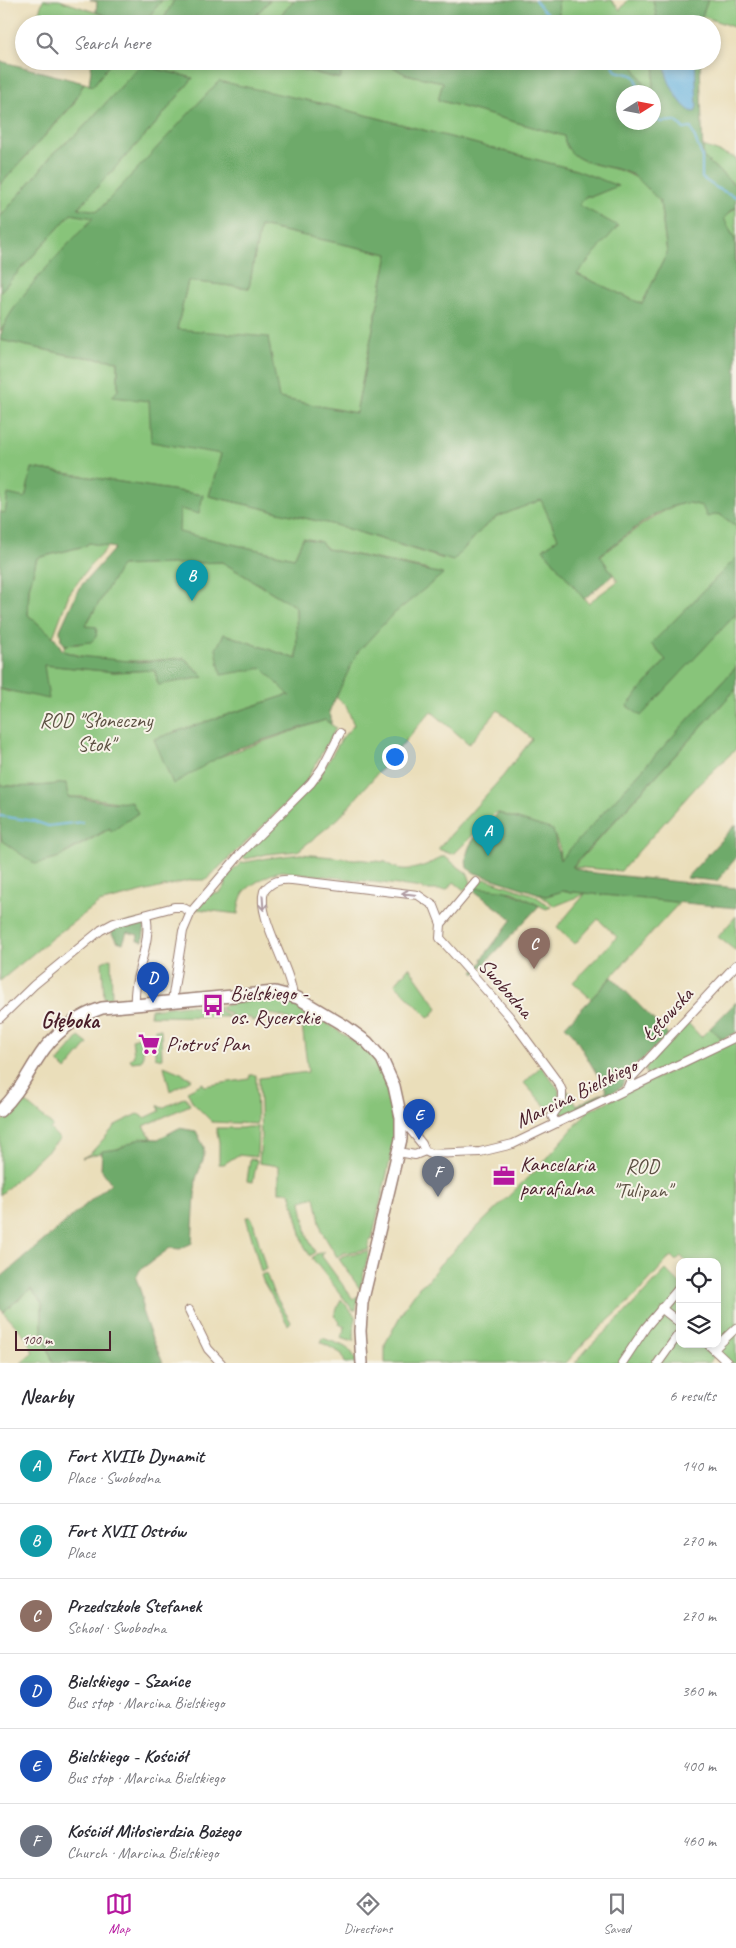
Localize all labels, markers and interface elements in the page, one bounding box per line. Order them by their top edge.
search box [15,15,721,70]
icon: search [33,29,61,57]
text: Search here [73,31,150,55]
north arrow [616,85,661,130]
pin: B [176,560,208,601]
park label: ROD "Słoneczny Stok" [40,707,154,757]
your location [382,744,408,770]
pin: A [472,815,504,856]
one-way arrow [401,889,417,899]
one-way arrow [259,895,268,911]
pin: C [518,928,550,969]
street label: Swobodna [473,953,541,1025]
pin: D [137,962,169,1003]
place label: Bielskiego - os. Rycerskie [230,980,321,1030]
street label: Łętowska [636,980,699,1046]
bus stop icon: Bielskiego - os. Rycerskie [200,992,226,1018]
district label: Głęboka [41,1007,101,1035]
supermarket icon: Piotruś Pan [136,1031,162,1057]
place label: Piotruś Pan [166,1031,250,1057]
street label: Marcina Bielskiego [511,1051,643,1134]
pin: E [403,1099,435,1140]
place label: Kancelaria parafialna [520,1151,596,1201]
park label: ROD "Tulipan" [612,1153,676,1203]
pin: F [422,1156,454,1197]
office icon: Kancelaria parafialna [491,1163,517,1189]
map controls [676,1258,721,1348]
button: locate [676,1258,721,1303]
button: layers [676,1303,721,1348]
scale bar [15,1328,111,1351]
text: 100 m [22,1331,52,1348]
text: Nearby [20,1383,73,1409]
text: 6 results [669,1386,716,1406]
text: Fort XVIIb Dynamit [67,1444,204,1468]
text: A [32,1456,40,1476]
text: 140 m [682,1456,716,1476]
text: Place · Swobodna [67,1468,160,1488]
text: Fort XVII Ostrów [67,1519,186,1543]
text: B [32,1531,40,1551]
text: 270 m [682,1531,716,1551]
text: Place [67,1543,95,1563]
text: Przedszkole Stefanek [67,1594,201,1618]
text: C [32,1606,40,1626]
text: 270 m [682,1606,716,1626]
text: School · Swobodna [67,1618,166,1638]
text: Bielskiego - Szańce [67,1669,190,1693]
text: D [31,1681,41,1701]
text: 360 m [682,1681,716,1701]
text: Bus stop · Marcina Bielskiego [67,1693,224,1713]
text: Bielskiego - Kościół [67,1744,187,1768]
text: E [32,1756,40,1776]
text: 400 m [682,1756,716,1776]
text: Bus stop · Marcina Bielskiego [67,1768,224,1788]
text: Kościół Miłosierdzia Bożego [67,1819,241,1843]
text: F [32,1831,40,1851]
text: 460 m [682,1831,716,1851]
text: Church · Marcina Bielskiego [67,1843,219,1863]
tab: Map [105,1890,133,1937]
tab: Directions [344,1890,392,1937]
tab: Saved [603,1890,631,1937]

